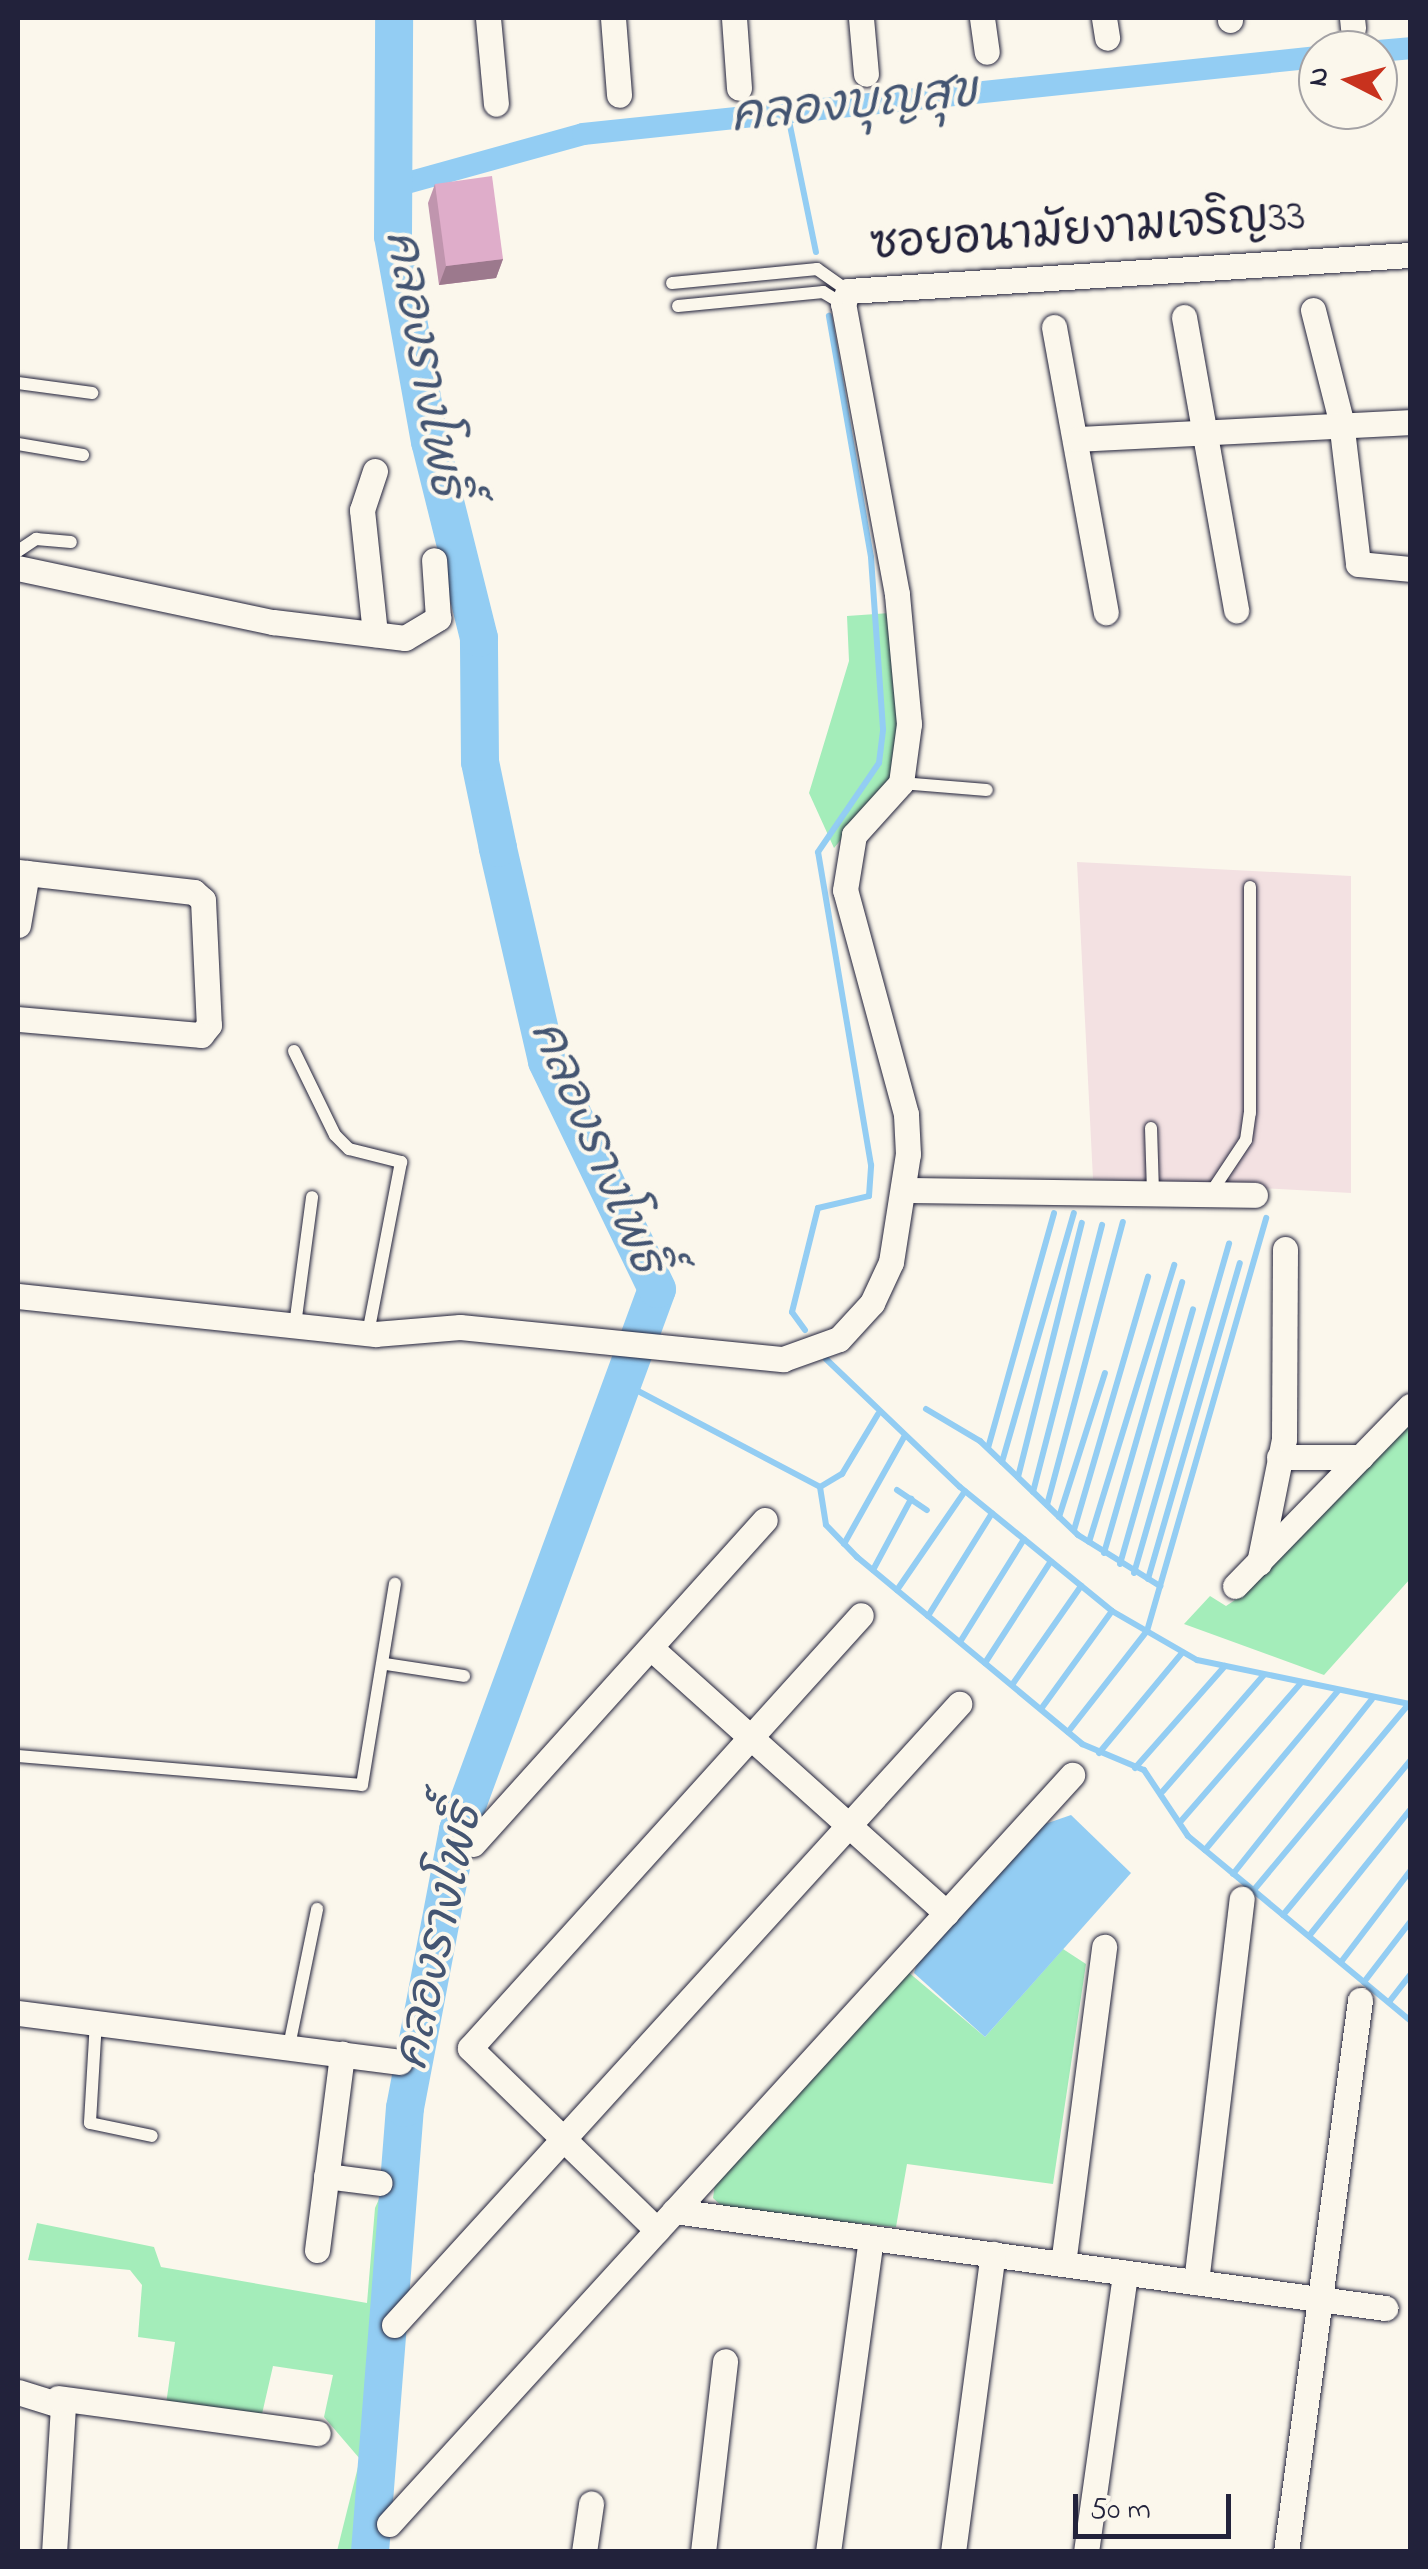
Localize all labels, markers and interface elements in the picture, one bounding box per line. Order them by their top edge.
north arrow [1298,30,1398,130]
water label: คลองบุญสุข [728,64,980,148]
text: N [1298,65,1341,89]
street label: ซอยอนามัยงามเจริญ33 [869,191,1307,275]
water label: คลองรางโพธิ์ [370,226,474,502]
water label: คลองรางโพธิ์ [516,1013,674,1283]
water label: คลองรางโพธิ์ [385,1799,497,2075]
scale bar [1078,2474,1236,2536]
text: 50 m [1090,2489,1151,2533]

